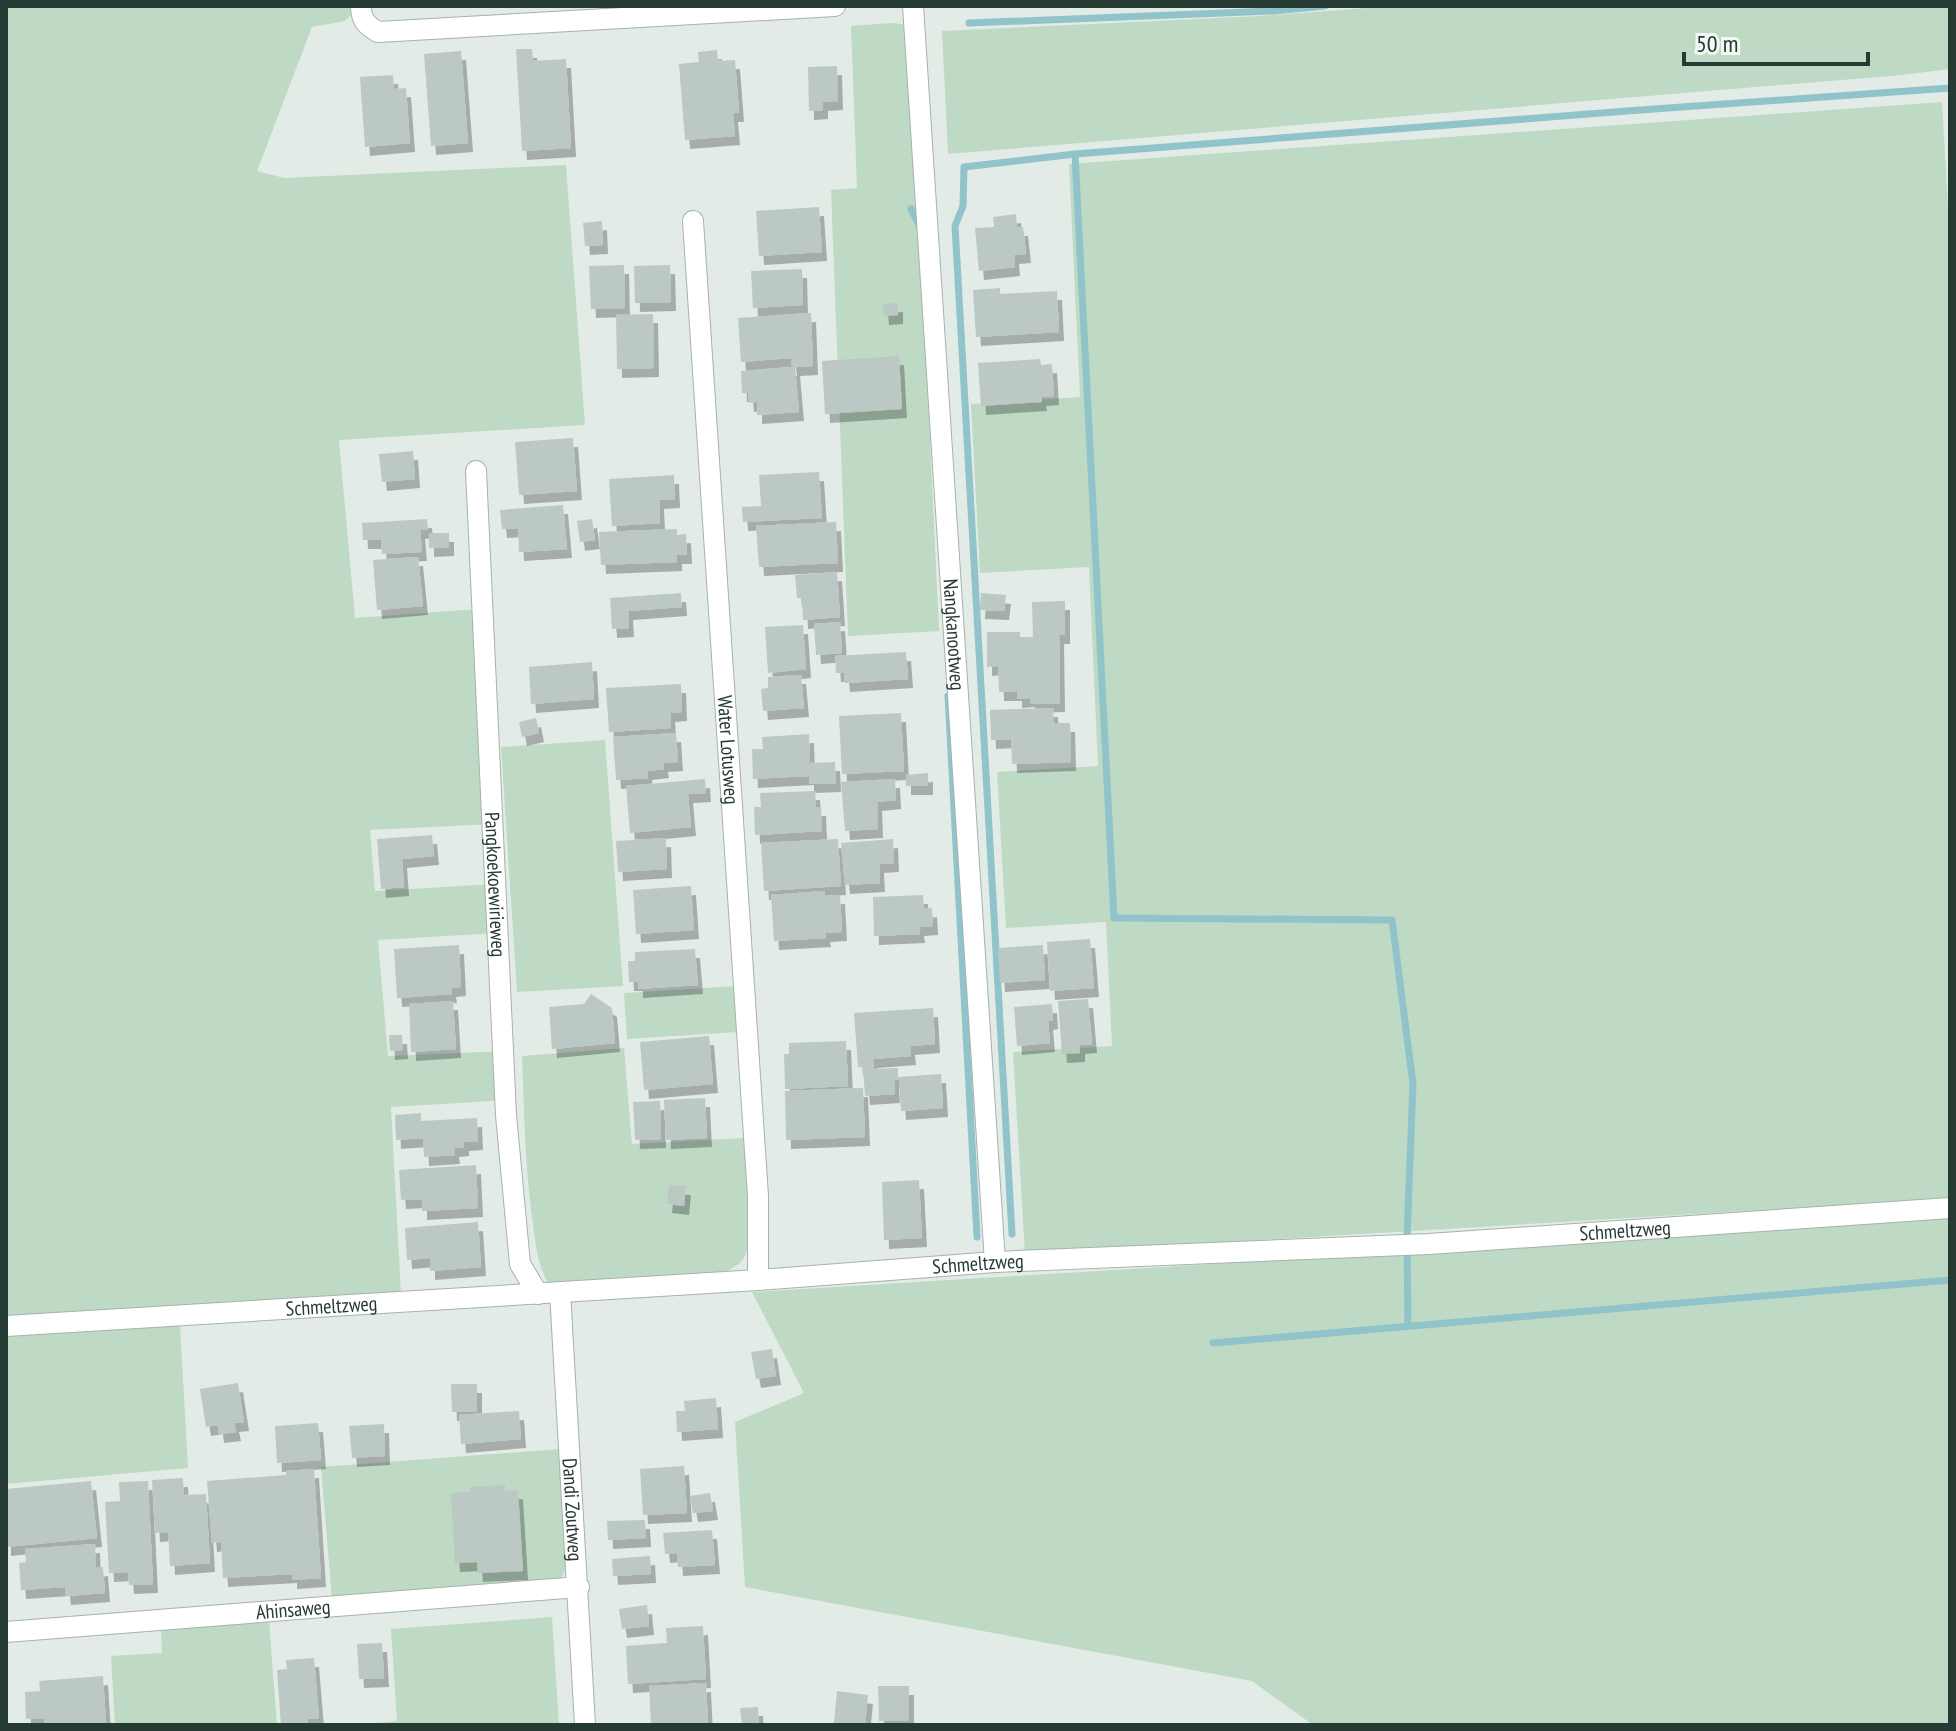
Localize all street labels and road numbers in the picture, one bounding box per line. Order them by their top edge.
street label: Nangkanootweg [937,578,971,691]
street label: Water Lotusweg [712,694,745,805]
street label: Pangkoekoewirieweg [479,811,512,958]
street label: Schmeltzweg [1579,1214,1672,1247]
street label: Schmeltzweg [931,1248,1024,1280]
street label: Schmeltzweg [285,1290,378,1322]
street label: Dandi Zoutweg [557,1457,589,1562]
street label: Ahinsaweg [255,1594,331,1625]

